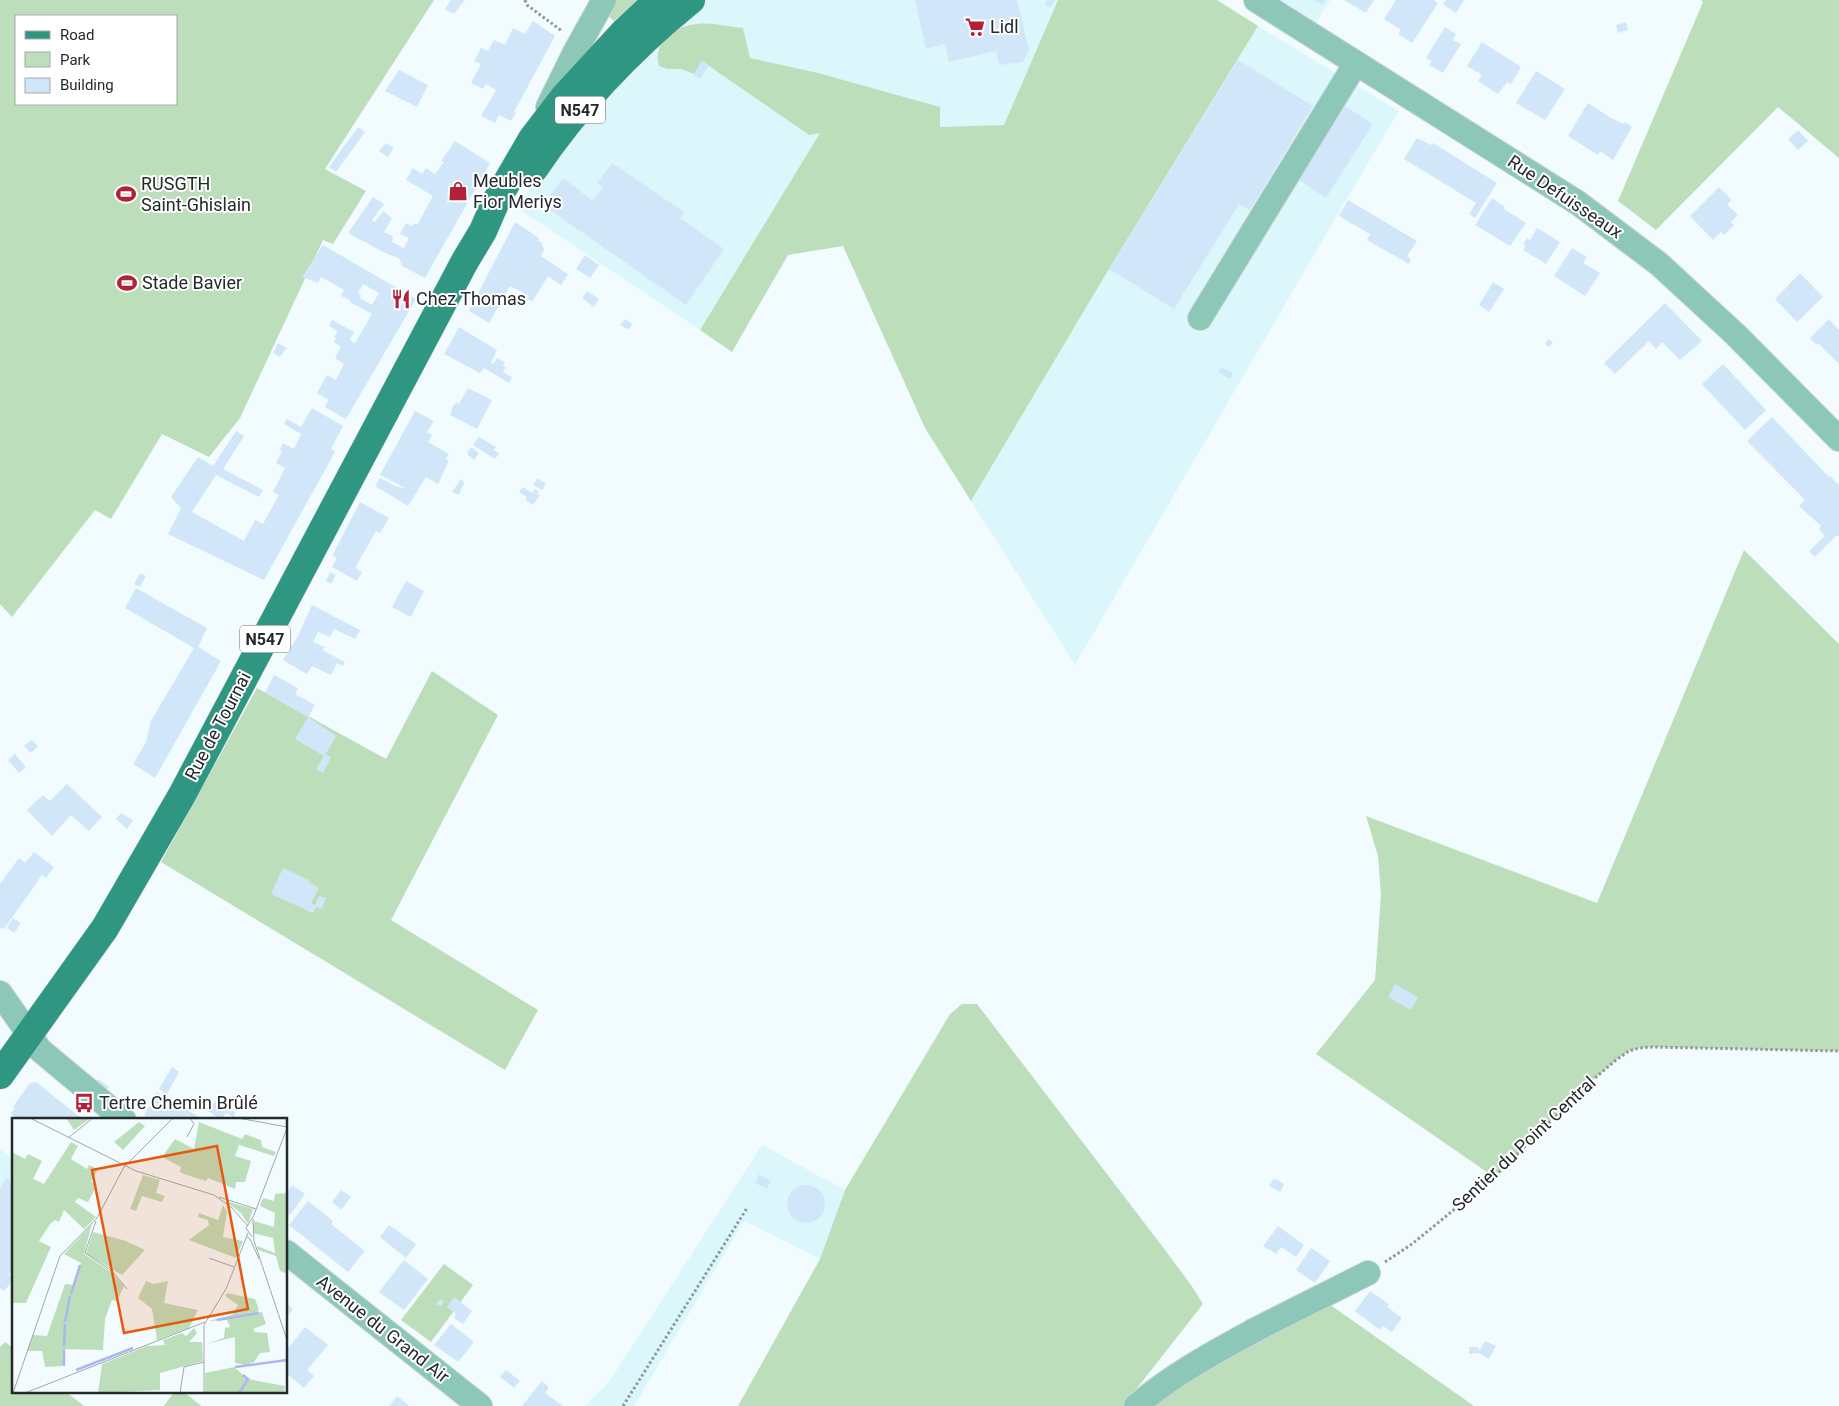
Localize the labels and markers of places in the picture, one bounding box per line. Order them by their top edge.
supermarket icon: Lidl [964,16,986,38]
place label: Lidl [990,16,1019,37]
place label: Meubles Fior Meriys [473,170,562,212]
place label: RUSGTH Saint-Ghislain [141,173,251,215]
shop icon: Meubles Fior Meriys [447,180,469,202]
sports icon: RUSGTH Saint-Ghislain [115,183,137,205]
sports icon: Stade Bavier [116,272,138,294]
place label: Stade Bavier [142,272,242,293]
restaurant icon: Chez Thomas [390,288,412,310]
place label: Chez Thomas [416,288,526,309]
bus stop icon: Tertre Chemin Brûlé [73,1092,95,1114]
place label: Tertre Chemin Brûlé [99,1092,258,1113]

